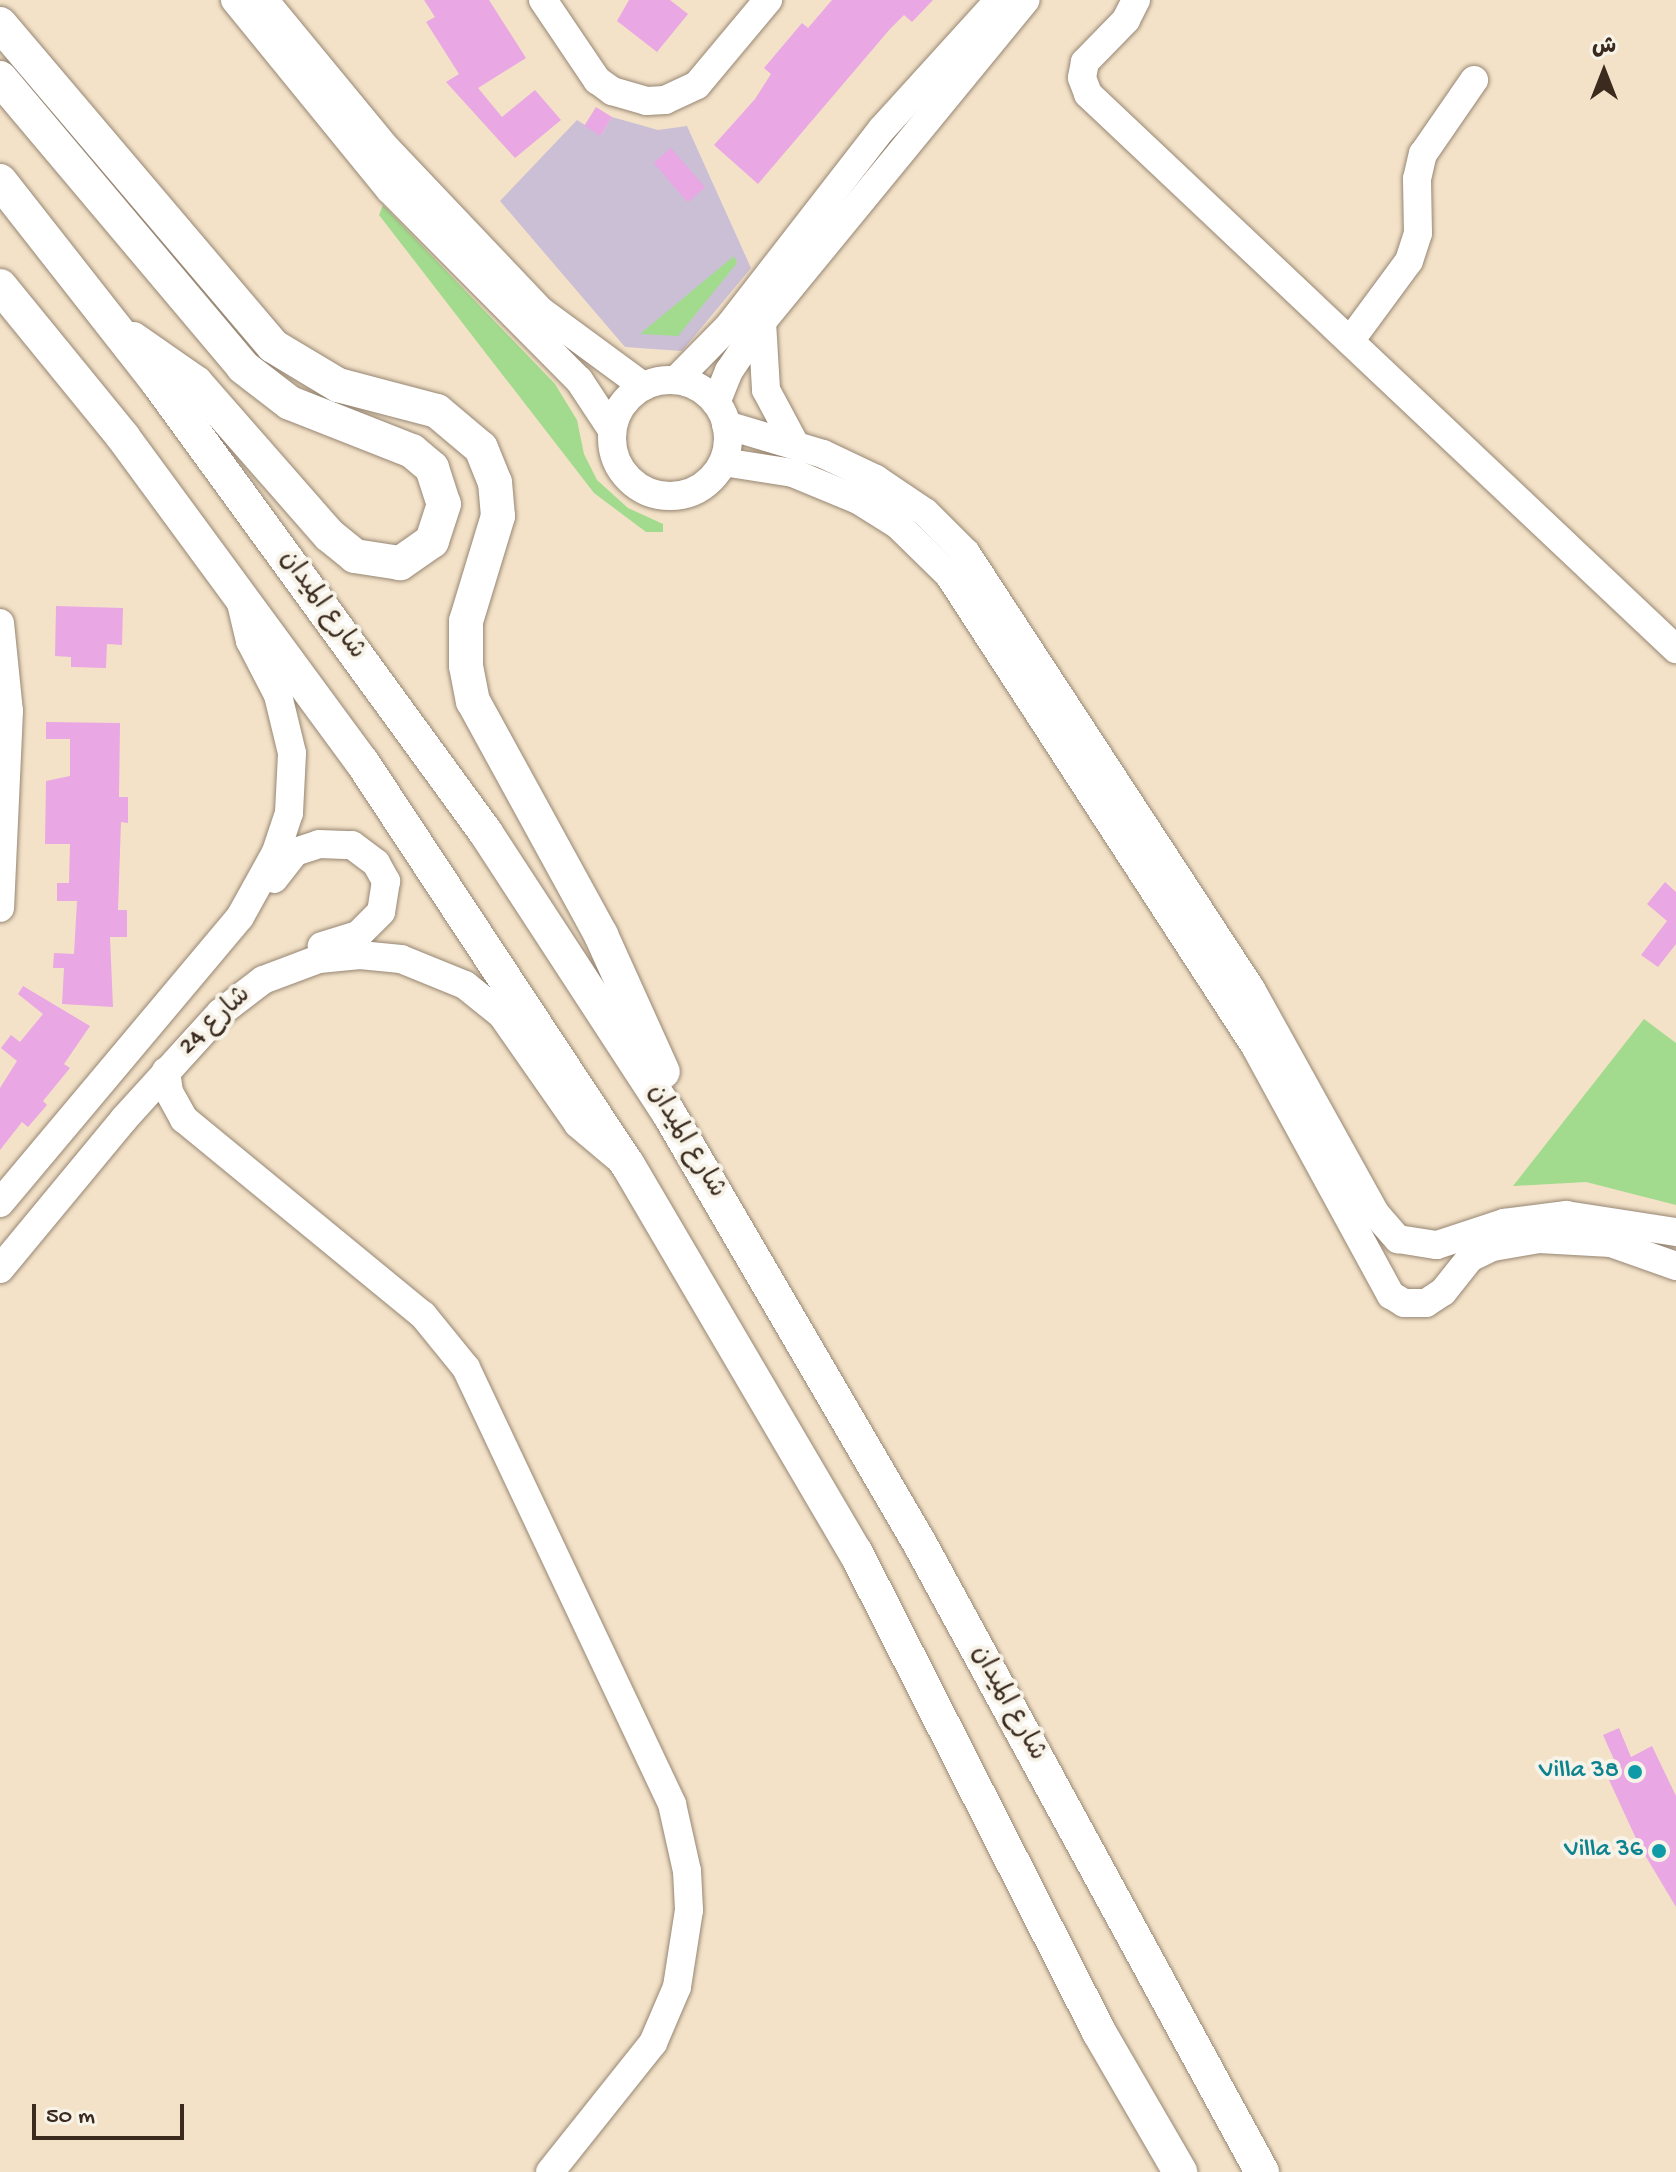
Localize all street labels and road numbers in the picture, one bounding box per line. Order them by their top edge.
street label: شارع الميدان [271,545,371,667]
street label: شارع 24 [173,981,259,1063]
street label: شارع الميدان [639,1079,731,1205]
street label: شارع الميدان [963,1641,1051,1767]

